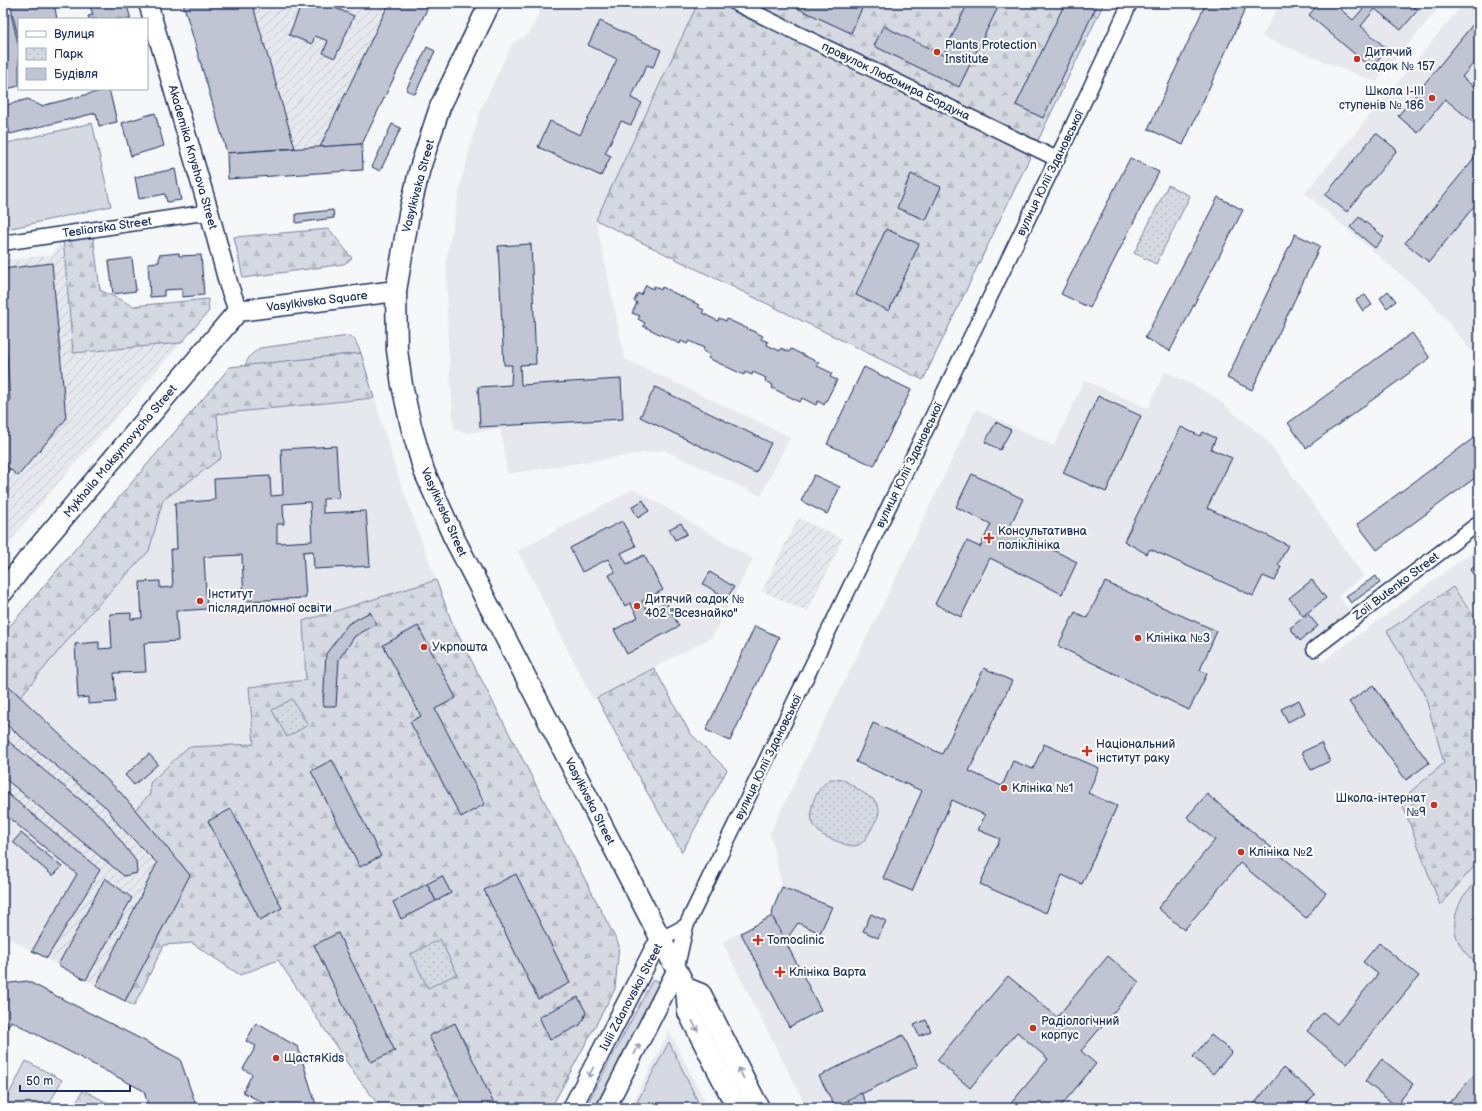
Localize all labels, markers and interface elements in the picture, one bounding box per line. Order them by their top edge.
legend [18,18,148,90]
text: Вулиця [54,27,95,42]
place label: Plants Protection Institute [945,38,1037,67]
street label: провулок Любомира Бордуна [819,39,972,124]
place label: Дитячий садок № 157 [1365,45,1435,74]
text: Парк [54,47,84,62]
marker: Plants Protection Institute [932,47,942,57]
marker: Дитячий садок № 157 [1352,54,1362,64]
text: Будівля [54,67,98,82]
street label: Akademika Knyshova Street [165,83,220,231]
place label: Школа І-ІІІ ступенів № 186 [1339,84,1424,113]
marker: Школа І-ІІІ ступенів № 186 [1427,93,1437,103]
street label: вулиця Юлії Здановської [1014,107,1088,238]
street label: Vasylkivska Street [399,138,438,234]
street label: Tesliarska Street [61,214,153,241]
street label: Vasylkivska Square [266,288,368,315]
street label: Mykhaila Maksymovycha Street [60,382,181,521]
street label: вулиця Юлії Здановської [873,399,947,530]
street label: Vasylkivska Street [417,465,470,559]
place label: Консультативна поліклініка [998,524,1087,553]
marker: Консультативна поліклініка [983,532,995,544]
street label: Zoii Butenko Street [1350,549,1442,624]
place label: Інститут післядипломної освіти [208,587,332,616]
place label: Дитячий садок № 402 "Всезнайко" [645,592,745,621]
marker: Інститут післядипломної освіти [195,596,205,606]
marker: Дитячий садок № 402 "Всезнайко" [632,601,642,611]
place label: Клініка №3 [1146,631,1210,646]
marker: Клініка №3 [1133,633,1143,643]
place label: Укрпошта [432,640,488,655]
marker: Укрпошта [419,642,429,652]
street label: вулиця Юлії Здановської [732,691,806,822]
place label: Національний інститут раку [1096,737,1175,766]
marker: Національний інститут раку [1081,745,1093,757]
street label: Vasylkivska Street [561,755,618,848]
place label: Клініка №1 [1012,781,1073,796]
marker: Клініка №1 [999,783,1009,793]
place label: Школа-інтернат №9 [1336,791,1426,820]
marker: Школа-інтернат №9 [1429,800,1439,810]
place label: Клініка №2 [1249,845,1313,860]
marker: Клініка №2 [1236,847,1246,857]
place label: Tomoclinic [767,933,824,948]
marker: Tomoclinic [752,934,764,946]
street label: Iulii Zdanovskoi Street [597,941,666,1053]
place label: Клініка Варта [789,965,866,980]
marker: Клініка Варта [774,966,786,978]
place label: Радіологічний корпус [1041,1014,1119,1043]
one-way arrow [691,1019,699,1031]
marker: Радіологічний корпус [1028,1023,1038,1033]
one-way arrow [634,1043,641,1055]
place label: ЩастяKids [284,1051,344,1066]
marker: ЩастяKids [271,1053,281,1063]
one-way arrow [586,1066,594,1078]
scale bar [20,1067,130,1093]
one-way arrow [737,1067,744,1079]
text: 50 m [26,1074,53,1089]

